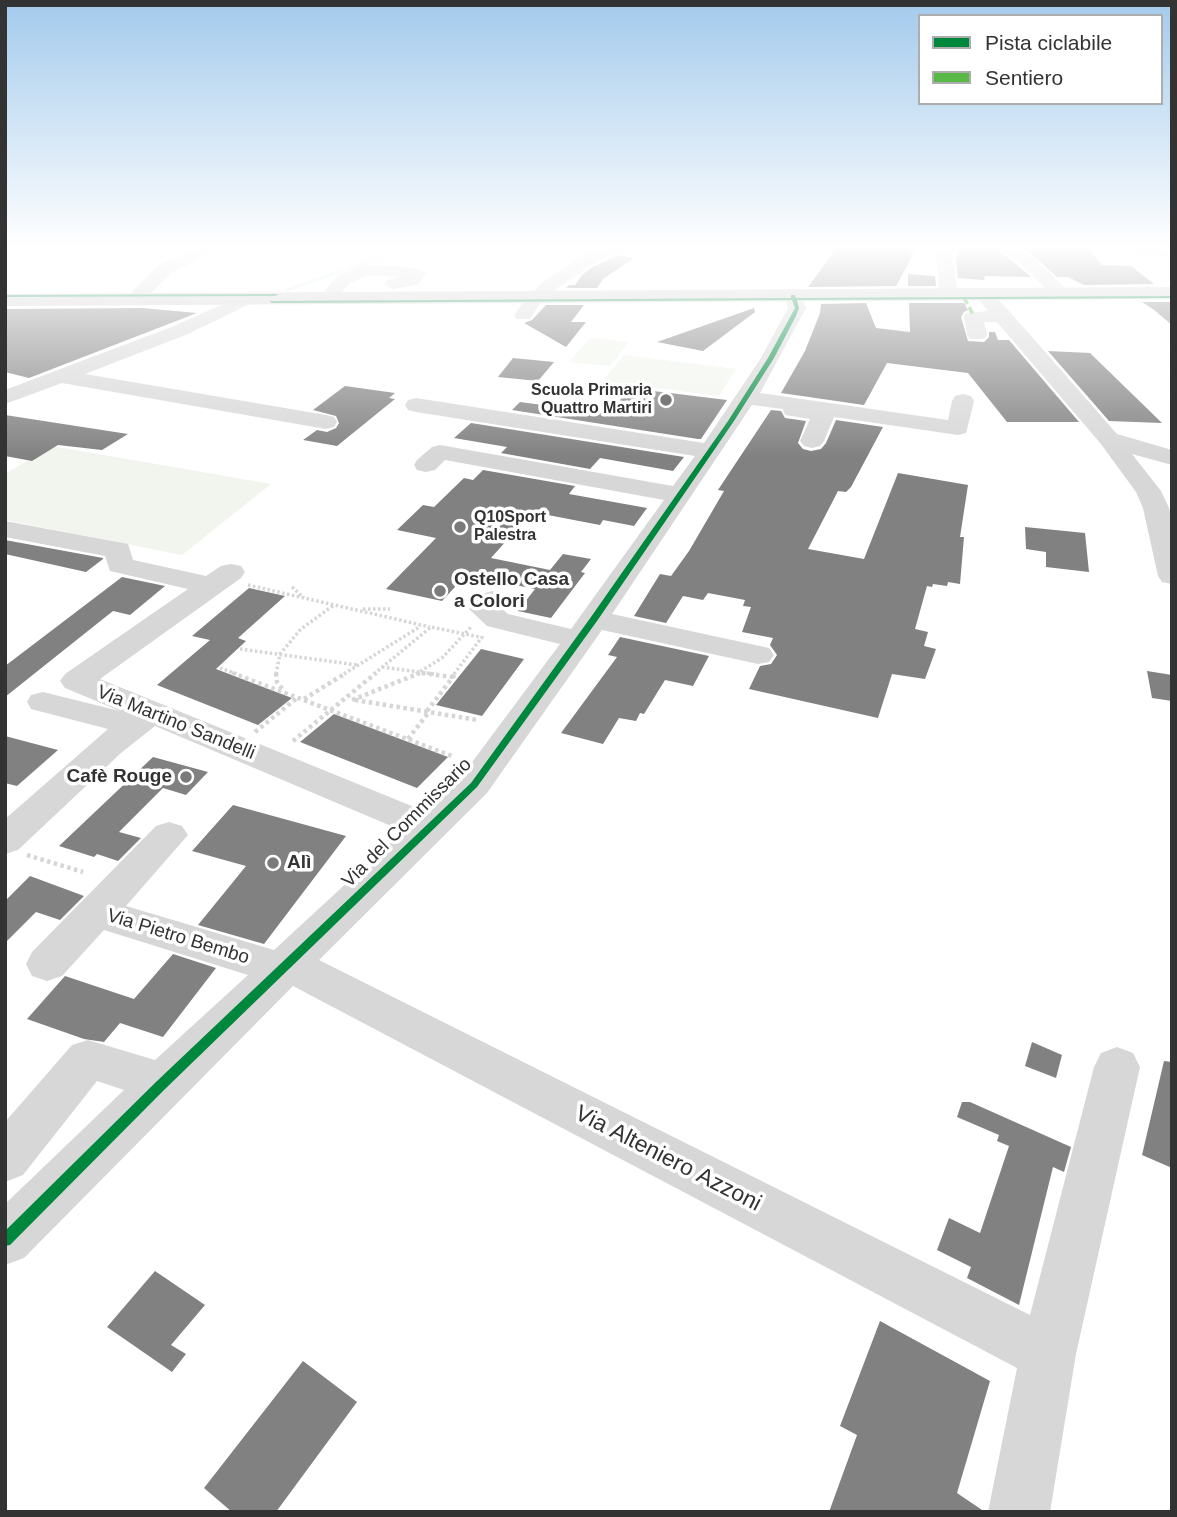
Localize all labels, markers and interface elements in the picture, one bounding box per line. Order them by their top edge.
legend [918,14,1163,105]
text: Pista ciclabile [985,31,1112,54]
text: Sentiero [985,66,1063,89]
place label: Scuola Primaria Quattro Martiri [531,381,652,419]
marker: Scuola Primaria Quattro Martiri [658,392,674,408]
place label: Q10Sport Palestra [474,508,546,546]
marker: Q10Sport Palestra [452,519,468,535]
place label: Ostello Casa a Colori [454,569,569,613]
marker: Ostello Casa a Colori [432,583,448,599]
street label: Via Martino Sandelli [94,681,258,765]
street label: Via del Commissario [337,753,477,893]
place label: Cafè Rouge [66,766,172,788]
marker: Cafè Rouge [178,769,194,785]
place label: Alì [287,852,311,874]
marker: Alì [265,855,281,871]
street label: Via Pietro Bembo [104,905,252,969]
street label: Via Alteniero Azzoni [570,1100,766,1218]

